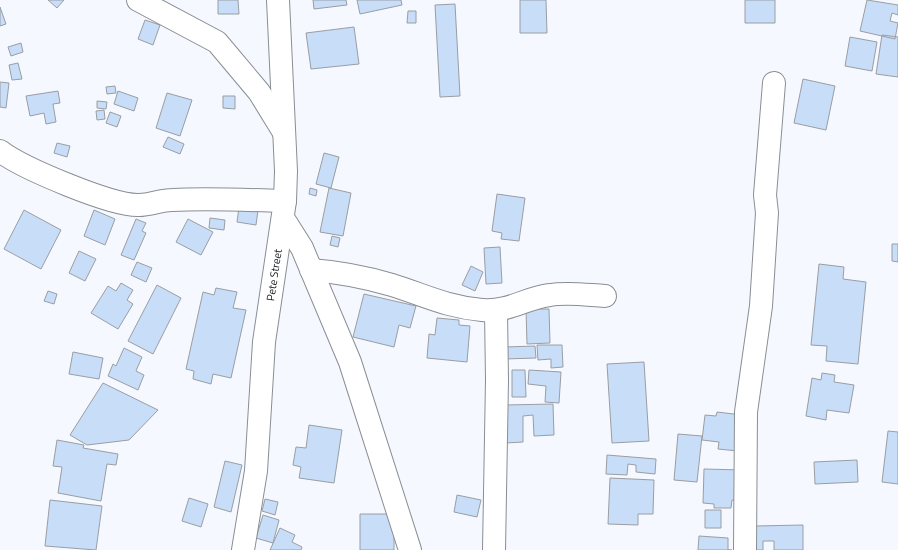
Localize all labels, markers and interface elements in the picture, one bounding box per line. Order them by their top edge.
street label: Pete Street [262,248,286,302]

